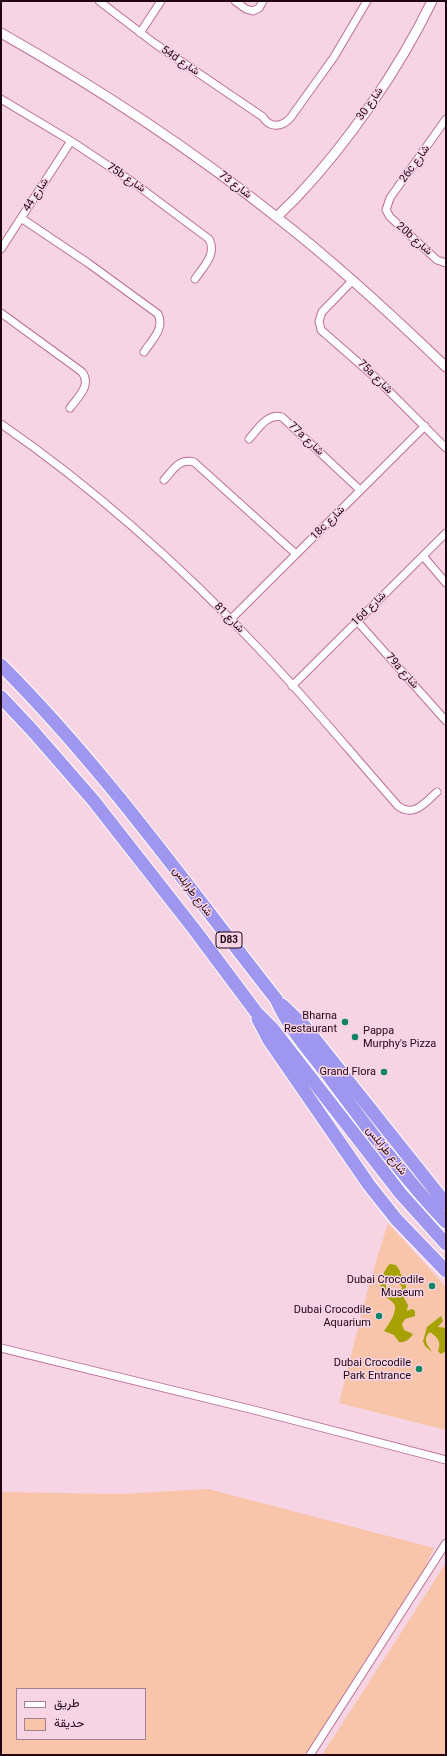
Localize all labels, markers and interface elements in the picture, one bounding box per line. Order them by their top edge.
street label: 54d شارع [158,43,202,79]
street label: شارع 30 [354,85,386,123]
street label: 26c شارع [397,143,433,185]
street label: 75b شارع [104,160,148,196]
street label: شارع 73 [216,169,254,201]
street label: شارع 44 [20,176,52,214]
street label: 20b شارع [393,220,435,258]
street label: 75a شارع [355,357,395,397]
street label: 77a شارع [286,419,326,459]
street label: 18c شارع [308,503,348,543]
street label: 16d شارع [349,589,389,629]
street label: شارع 81 [211,600,247,636]
street label: 79a شارع [383,651,421,691]
street label: شارع طرابلس [169,865,215,919]
road number: D83 [216,932,242,948]
place label: Bharna Restaurant [284,1009,337,1035]
marker: Bharna Restaurant [340,1017,350,1027]
place label: Pappa Murphy's Pizza [363,1024,436,1050]
marker: Pappa Murphy's Pizza [350,1032,360,1042]
place label: Grand Flora [319,1065,376,1079]
marker: Grand Flora [379,1067,389,1077]
street label: شارع طرابلس [363,1124,409,1178]
place label: Dubai Crocodile Museum [347,1273,424,1299]
marker: Dubai Crocodile Museum [427,1281,437,1291]
place label: Dubai Crocodile Aquarium [294,1303,371,1329]
marker: Dubai Crocodile Aquarium [374,1311,384,1321]
place label: Dubai Crocodile Park Entrance [334,1356,411,1382]
marker: Dubai Crocodile Park Entrance [414,1364,424,1374]
legend [16,1688,146,1740]
text: طريق [54,1696,79,1710]
text: حديقة [54,1716,84,1730]

